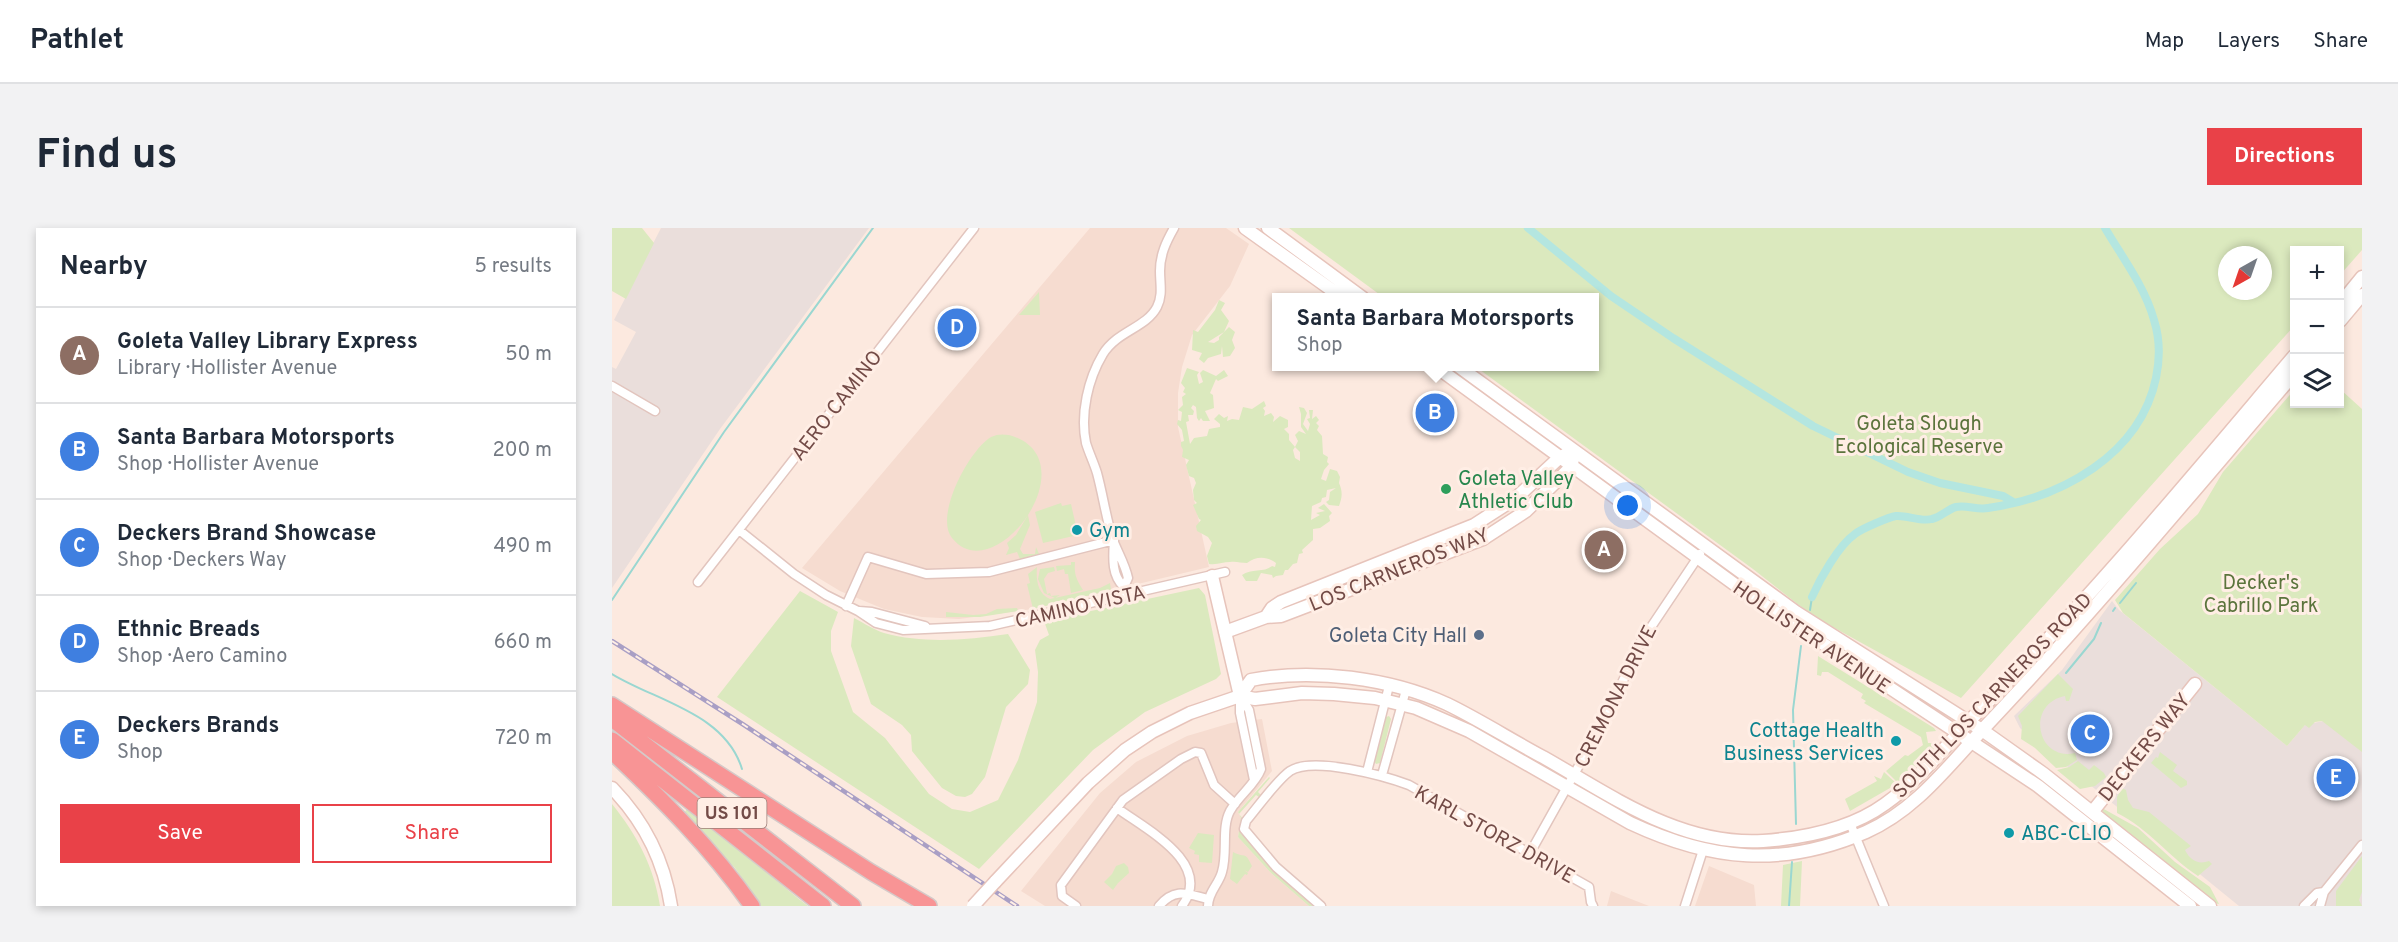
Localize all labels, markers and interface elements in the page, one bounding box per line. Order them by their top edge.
text: Pathlet [30,23,124,59]
text: Map [2145,28,2184,55]
text: Layers [2217,28,2280,55]
text: Share [2313,28,2368,55]
button: Directions [2207,128,2362,185]
text: Find us [36,130,177,183]
north arrow [2218,246,2272,300]
map controls [2290,246,2344,408]
button: + [2290,246,2344,300]
text: Nearby [60,251,148,284]
text: 5 results [475,254,552,280]
popup [1272,293,1599,371]
button: − [2290,300,2344,354]
pin: D [938,306,976,350]
text: Santa Barbara Motorsports [1297,306,1574,333]
text: Goleta Valley Library Express [117,329,418,356]
text: Shop [1297,333,1343,359]
text: A [72,342,87,368]
text: 50 m [505,342,552,368]
street label: AERO CAMINO [786,346,889,467]
button: layers [2290,354,2344,408]
text: Library · Hollister Avenue [117,356,337,382]
pin: B [1416,390,1454,435]
park label: Goleta Slough Ecological Reserve [1835,412,2003,461]
text: Santa Barbara Motorsports [117,425,395,452]
text: B [73,438,86,464]
text: 200 m [493,438,552,464]
text: Shop · Hollister Avenue [117,452,319,478]
place label: Goleta Valley Athletic Club [1458,467,1574,516]
marker: Goleta Valley Athletic Club [1439,482,1453,496]
your location [1613,491,1642,520]
place label: Gym [1089,519,1130,545]
text: Deckers Brand Showcase [117,521,376,548]
marker: Gym [1070,523,1084,537]
street label: LOS CARNEROS WAY [1306,523,1494,619]
pin: A [1584,528,1624,572]
text: C [73,534,86,560]
text: 490 m [494,534,552,560]
text: Shop · Deckers Way [117,548,286,574]
park label: Decker's Cabrillo Park [2204,571,2318,620]
street label: HOLLISTER AVENUE [1727,576,1895,701]
street label: CAMINO VISTA [1013,580,1148,636]
street label: SOUTH LOS CARNEROS ROAD [1887,587,2097,803]
text: Ethnic Breads [117,617,260,644]
street label: CREMONA DRIVE [1570,621,1664,773]
place label: Goleta City Hall [1329,624,1467,650]
marker: Goleta City Hall [1472,628,1486,642]
text: D [72,630,87,656]
text: 660 m [494,630,552,656]
text: Shop · Aero Camino [117,644,287,670]
street label: DECKERS WAY [2094,688,2197,808]
pin: C [2070,712,2110,756]
text: Deckers Brands [117,713,279,740]
place label: Cottage Health Business Services [1724,719,1884,768]
text: E [73,726,86,752]
text: 720 m [495,726,552,752]
marker: Cottage Health Business Services [1889,734,1903,748]
text: Shop [117,740,163,766]
pin: E [2316,756,2356,800]
street label: KARL STORZ DRIVE [1409,781,1579,891]
road number: US 101 [698,798,766,828]
button: Save [60,804,300,863]
button: Share [312,804,552,863]
place label: ABC-CLIO [2021,822,2112,848]
marker: ABC-CLIO [2002,826,2016,840]

